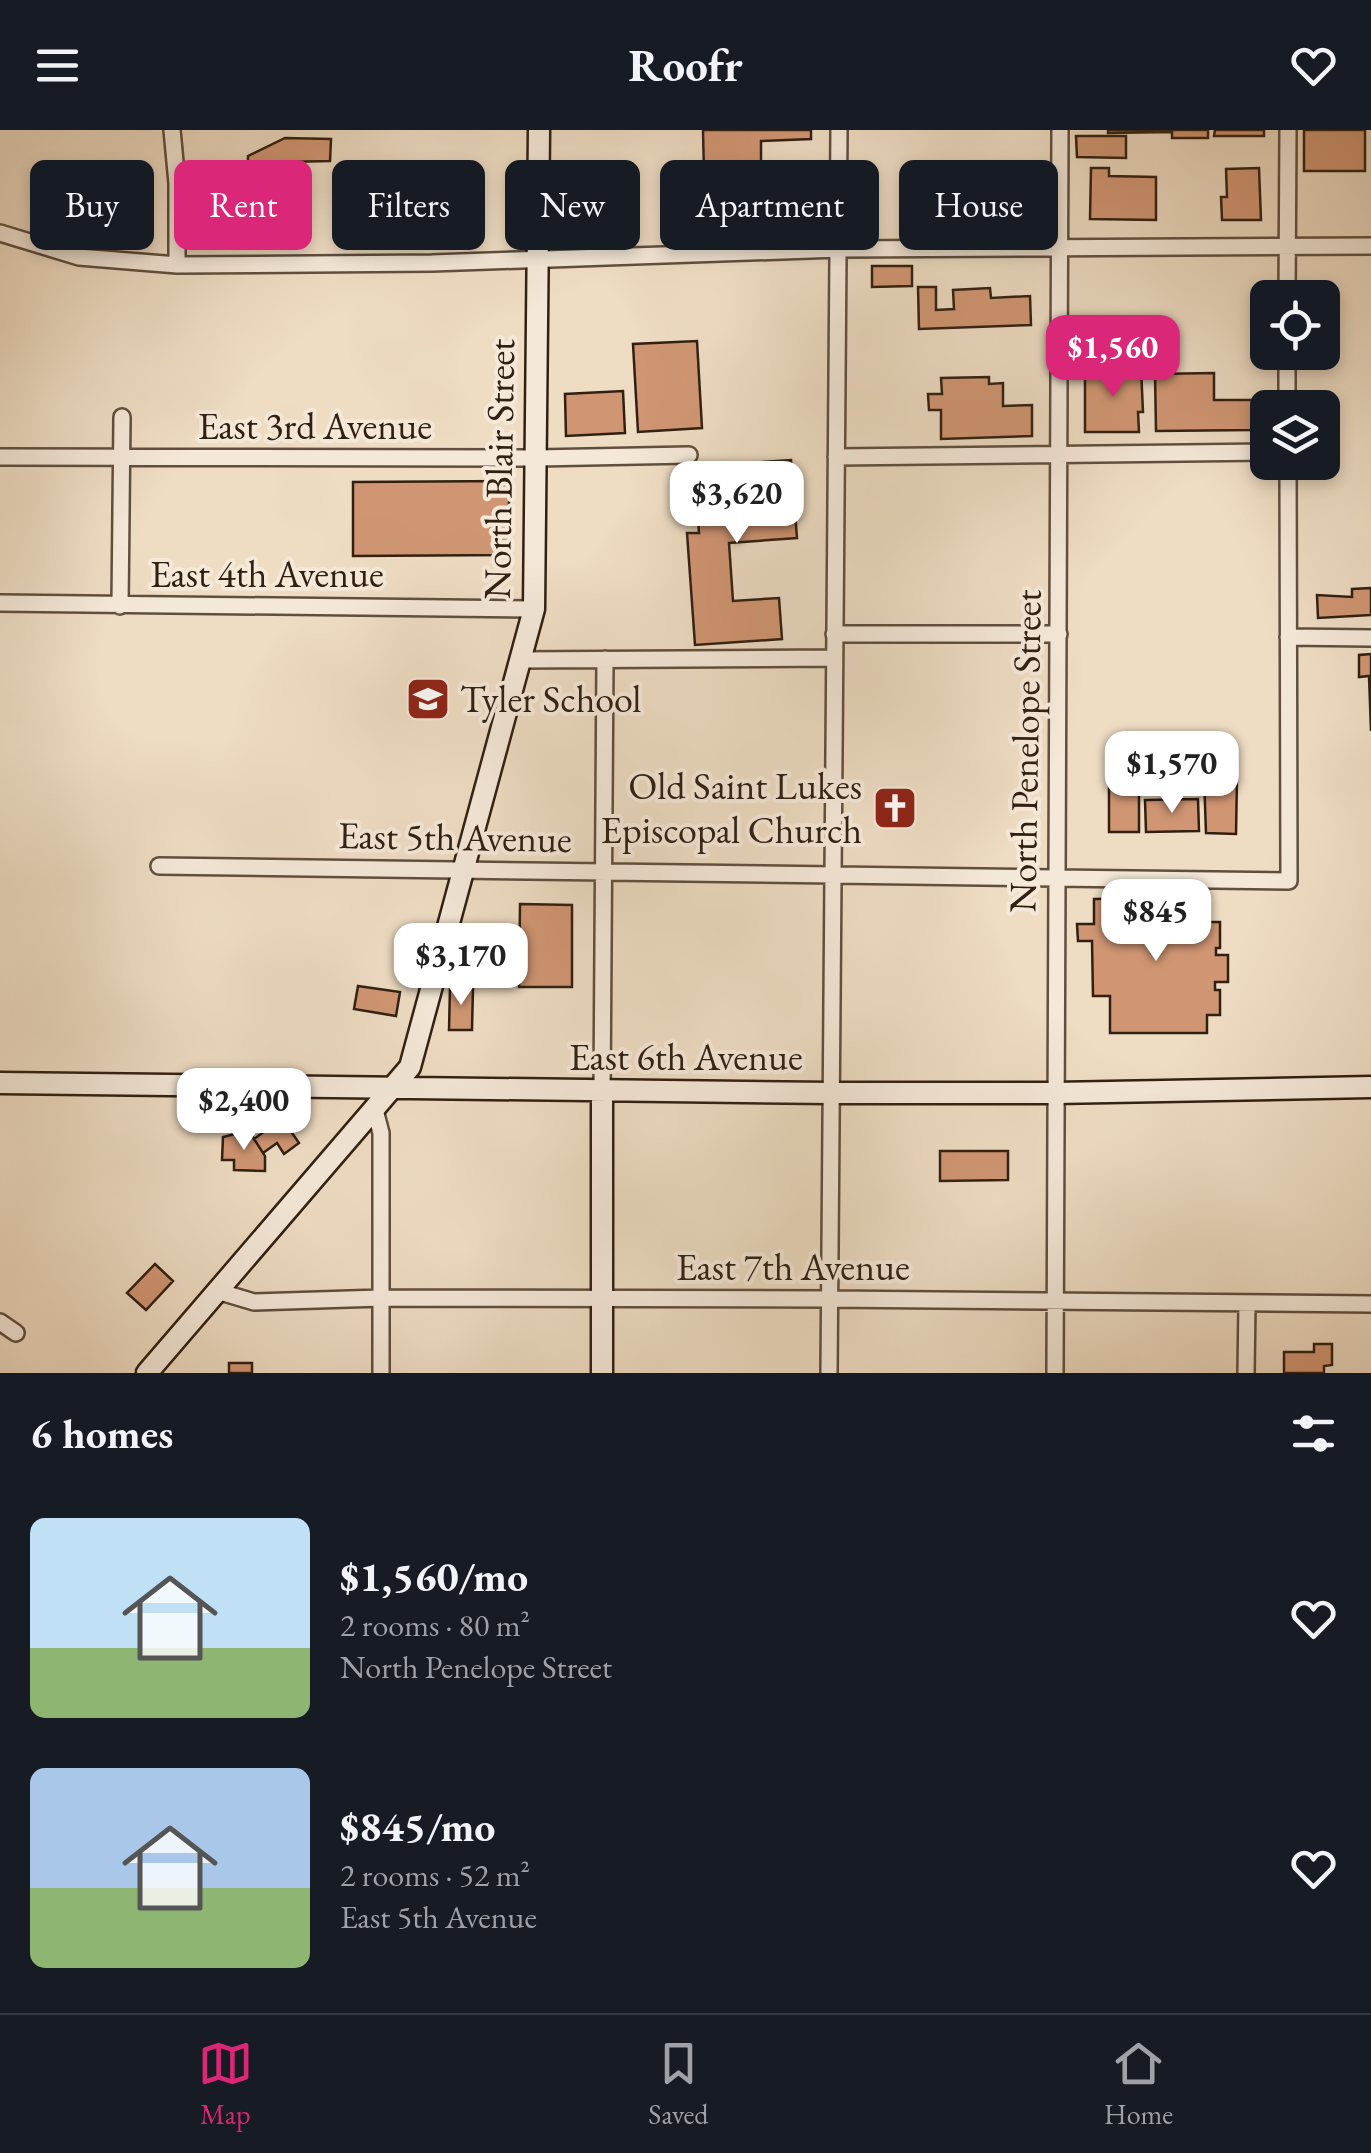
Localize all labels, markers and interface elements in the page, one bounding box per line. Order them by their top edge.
text: Roofr [628,36,743,94]
icon: menu [30,38,85,93]
icon: heart [1286,38,1341,93]
chip: Buy [30,160,154,250]
chip: Rent [174,160,312,250]
chip: Filters [332,160,485,250]
chip: New [505,160,640,250]
chip: Apartment [660,160,879,250]
chip: House [899,160,1058,250]
map controls [1250,280,1340,480]
button: locate [1250,280,1340,370]
pin: $1,560 [1032,315,1194,400]
text: $1,560 [1068,326,1158,368]
street label: North Blair Street [472,338,525,600]
button: layers [1250,390,1340,480]
street label: East 3rd Avenue [198,401,432,450]
pin: $3,620 [656,461,818,546]
text: $3,620 [692,472,782,514]
street label: East 4th Avenue [150,549,384,598]
street label: North Penelope Street [997,589,1052,913]
place label: Tyler School [460,674,641,723]
school or university icon: Tyler School [405,676,451,722]
pin: $1,570 [1091,731,1253,816]
text: $1,570 [1127,742,1217,784]
place label: Old Saint Lukes Episcopal Church [601,761,862,854]
church icon: Old Saint Lukes Episcopal Church [872,785,918,831]
street label: East 5th Avenue [338,810,572,863]
pin: $845 [1097,879,1215,964]
text: $845 [1123,890,1189,932]
pin: $3,170 [380,923,542,1008]
text: $3,170 [416,934,506,976]
street label: East 6th Avenue [569,1032,803,1081]
pin: $2,400 [163,1068,325,1153]
text: $2,400 [199,1079,289,1121]
street label: East 7th Avenue [676,1242,910,1291]
text: 6 homes [30,1406,173,1461]
icon: filters [1286,1406,1341,1461]
text: $1,560/mo [340,1549,528,1604]
icon: home [110,1558,230,1678]
icon: heart [1286,1591,1341,1646]
text: 2 rooms · 80 m² [340,1604,530,1646]
text: North Penelope Street [340,1646,612,1688]
text: $845/mo [340,1799,496,1854]
icon: home [110,1808,230,1928]
icon: heart [1286,1841,1341,1896]
text: 2 rooms · 52 m² [340,1854,530,1896]
text: East 5th Avenue [340,1896,537,1938]
tab: Map [198,2036,253,2132]
tab: Saved [648,2036,708,2132]
tab: Home [1104,2036,1173,2132]

